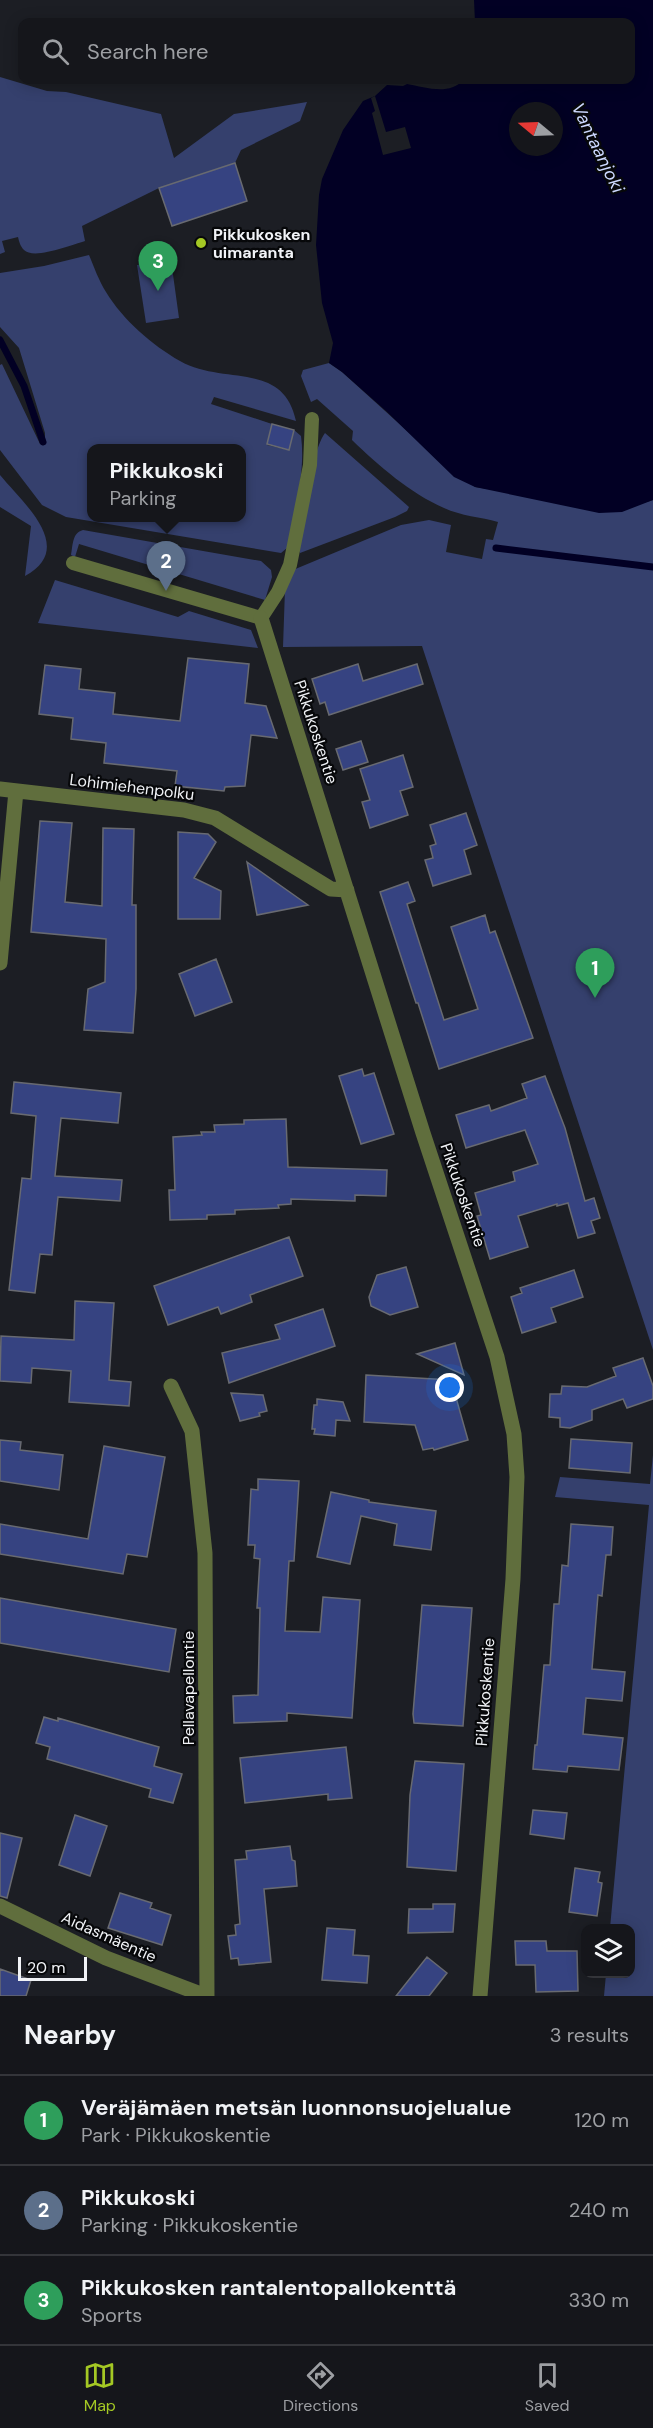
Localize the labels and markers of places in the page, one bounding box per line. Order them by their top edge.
place label: Pikkukosken uimaranta [213,224,311,263]
marker: Pikkukosken uimaranta [194,236,208,250]
pin: 3 [138,242,178,291]
pin: 2 [146,542,186,591]
pin: 1 [576,948,614,998]

